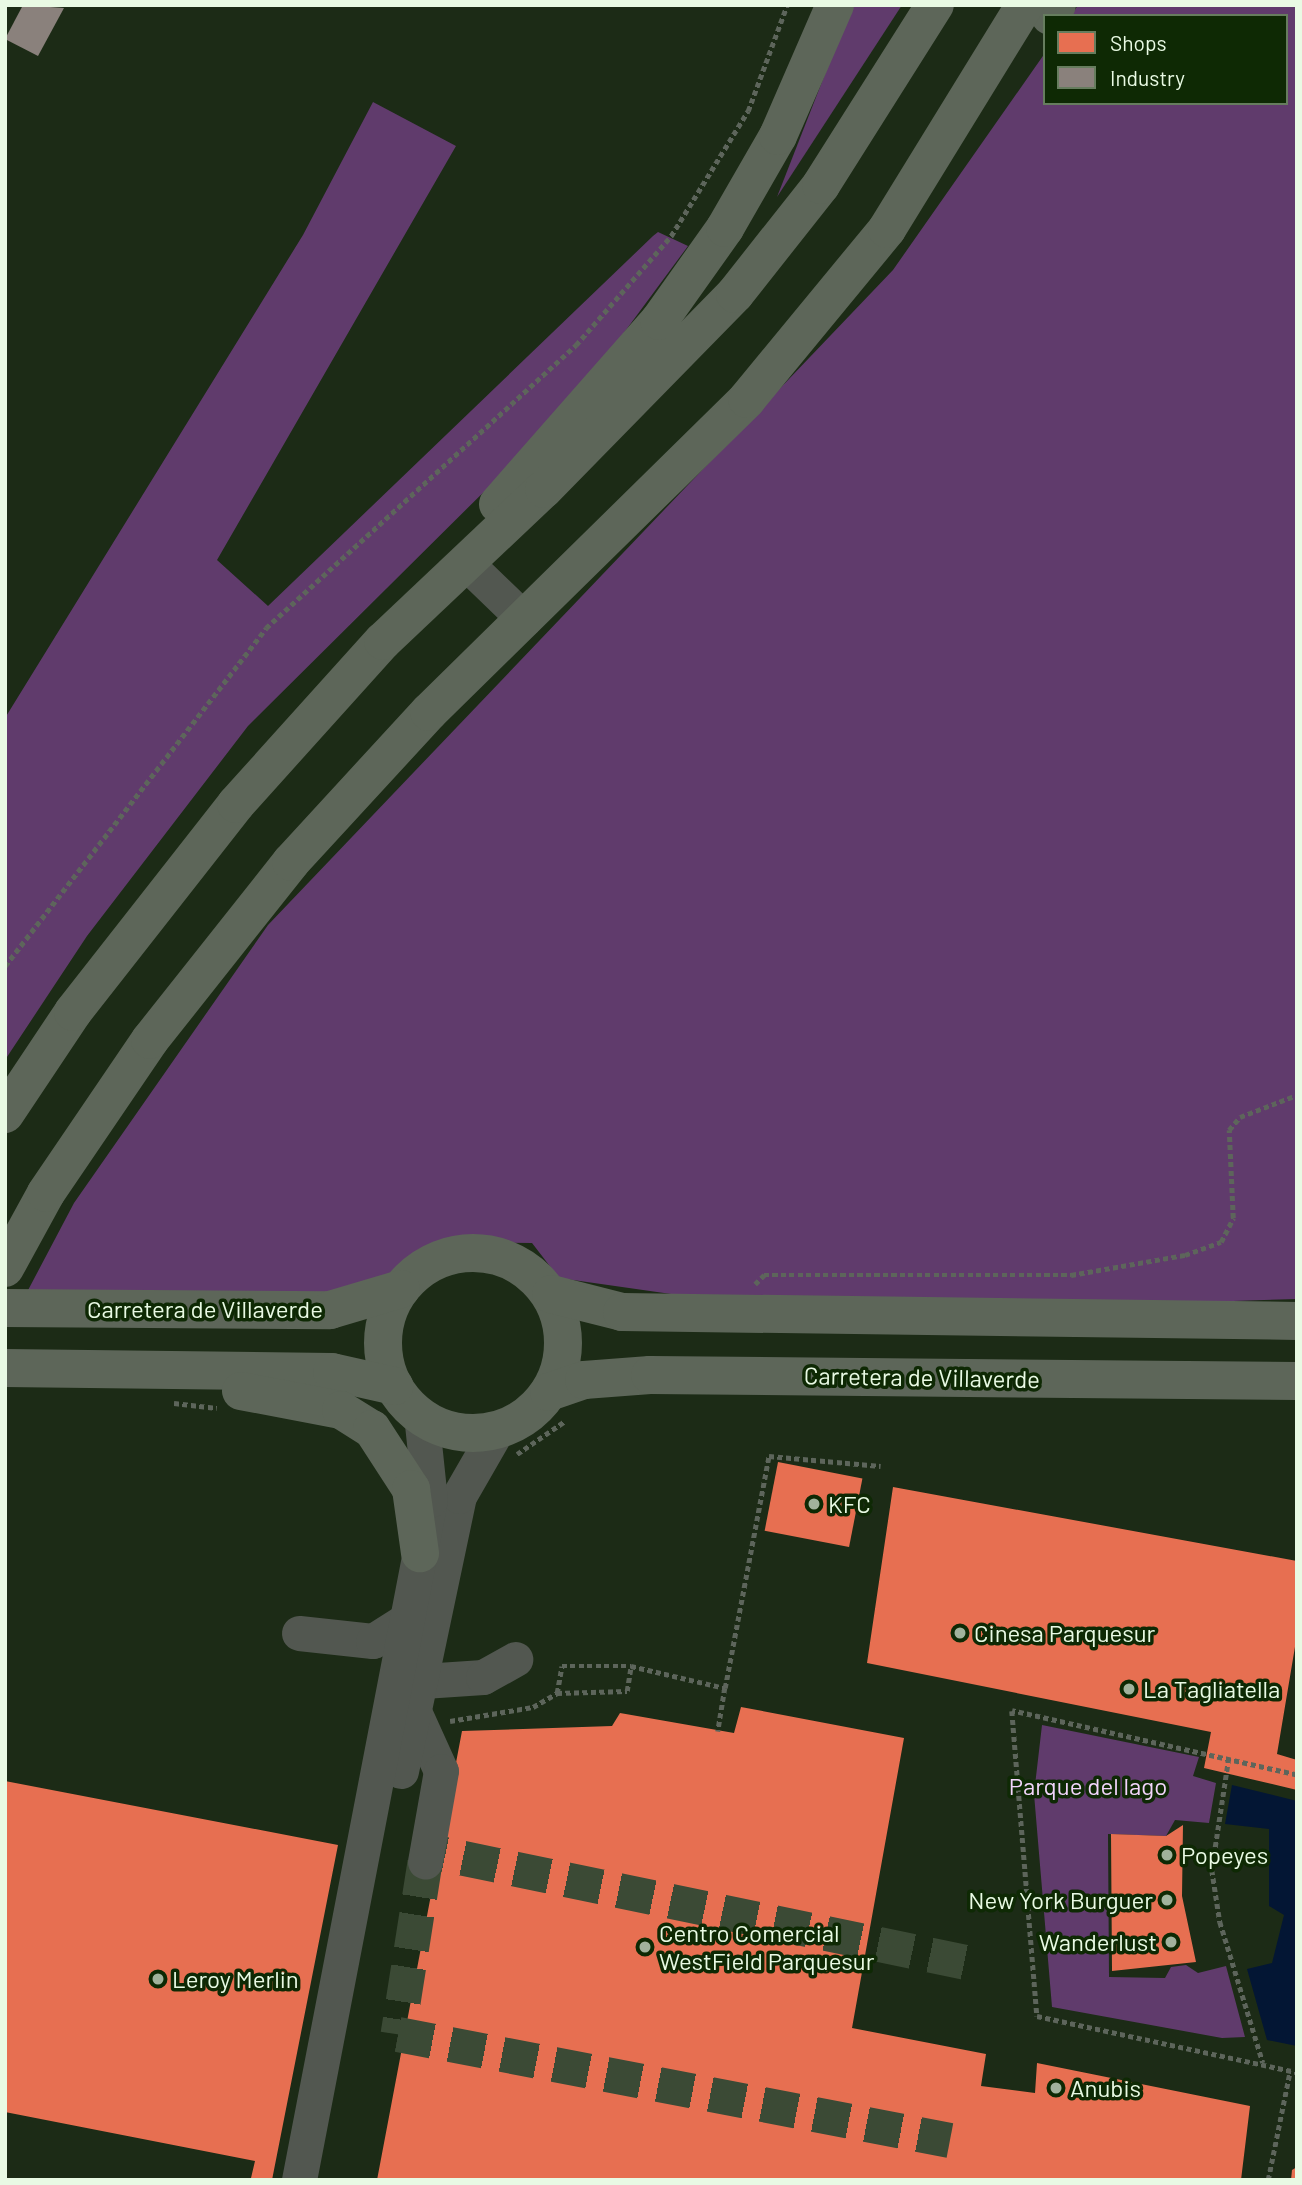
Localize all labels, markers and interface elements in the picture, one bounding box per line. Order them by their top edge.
legend [1043,14,1288,105]
text: Shops [1110,30,1167,55]
text: Industry [1110,65,1185,90]
street label: Carretera de Villaverde [87,1295,323,1323]
street label: Carretera de Villaverde [804,1361,1040,1393]
place label: KFC [828,1490,871,1518]
marker: KFC [806,1496,822,1512]
place label: Cinesa Parquesur [974,1619,1155,1647]
marker: Cinesa Parquesur [952,1625,968,1641]
place label: La Tagliatella [1143,1675,1280,1703]
marker: La Tagliatella [1121,1681,1137,1697]
park label: Parque del lago [1009,1772,1167,1800]
place label: Popeyes [1181,1841,1268,1869]
marker: Popeyes [1159,1847,1175,1863]
place label: New York Burguer [968,1886,1153,1914]
marker: New York Burguer [1159,1892,1175,1908]
place label: Centro Comercial WestField Parquesur [659,1919,874,1975]
place label: Wanderlust [1039,1928,1157,1956]
marker: Wanderlust [1163,1934,1179,1950]
marker: Centro Comercial WestField Parquesur [637,1939,653,1955]
place label: Leroy Merlin [172,1965,299,1993]
marker: Leroy Merlin [150,1971,166,1987]
place label: Anubis [1070,2074,1141,2102]
marker: Anubis [1048,2080,1064,2096]

